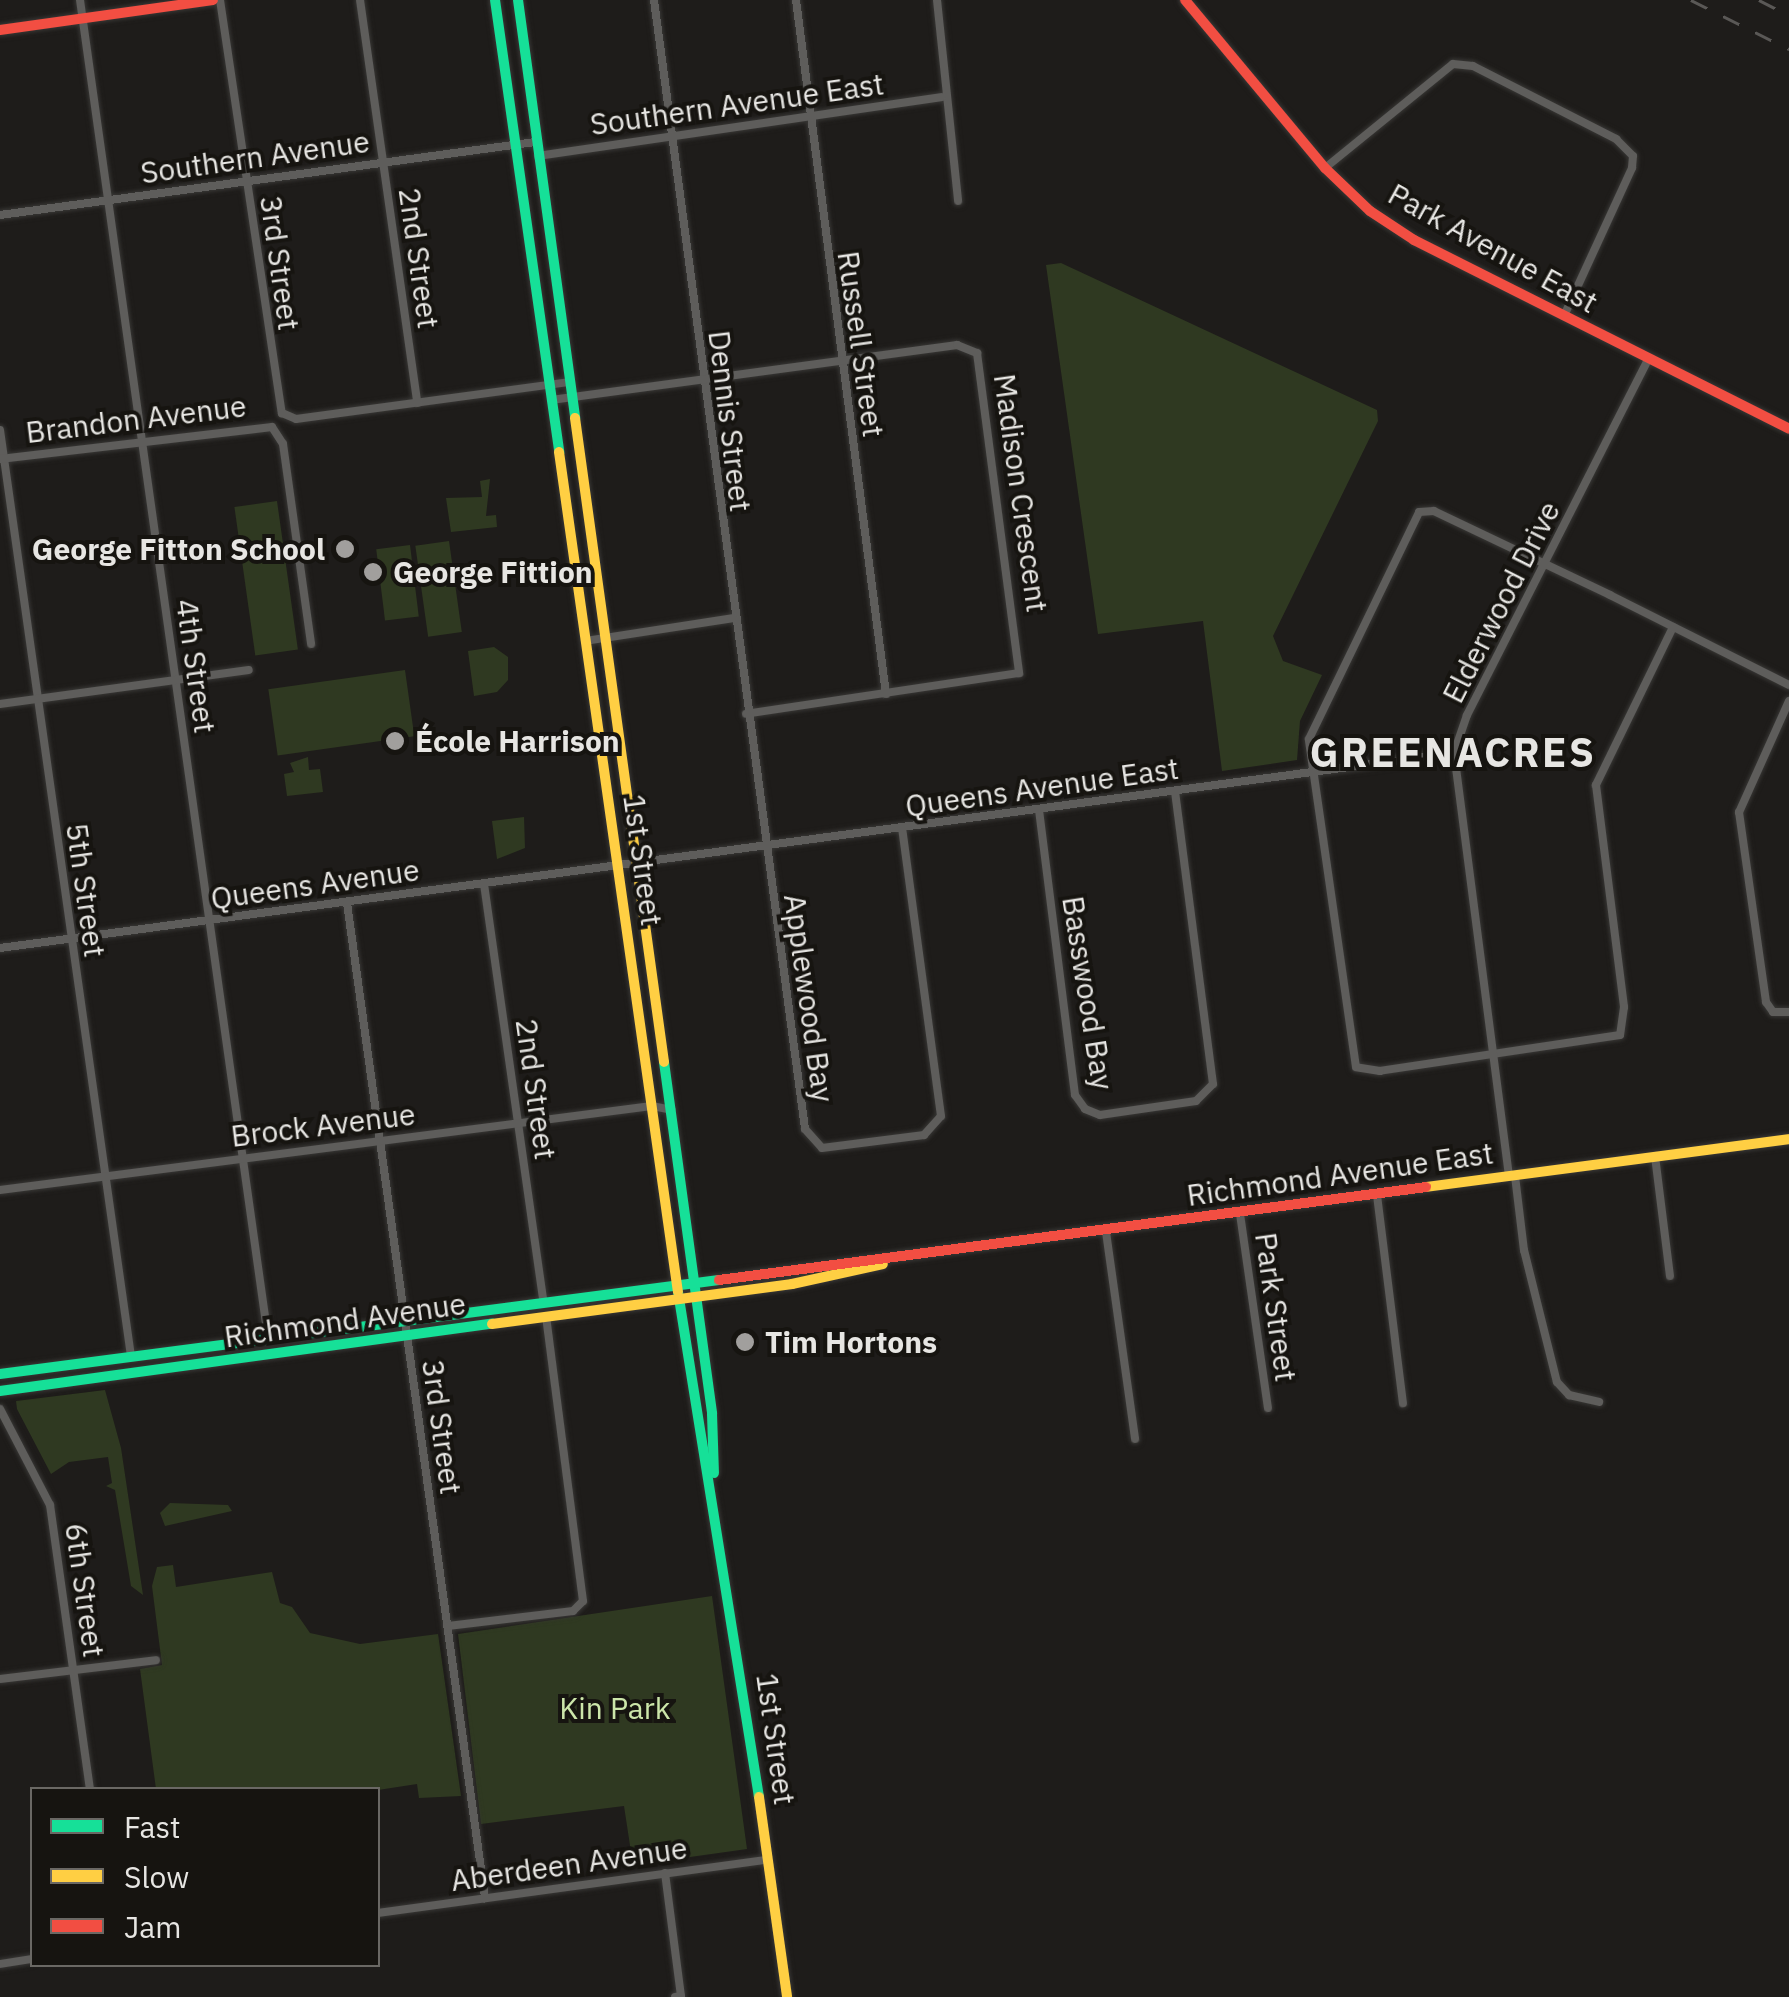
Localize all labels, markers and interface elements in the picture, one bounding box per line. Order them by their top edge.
street label: Southern Avenue East [588,66,886,142]
street label: Southern Avenue [138,123,372,191]
street label: Park Avenue East [1382,176,1604,320]
street label: 2nd Street [391,185,447,331]
street label: 3rd Street [253,193,307,333]
street label: Russell Street [830,249,892,439]
street label: Dennis Street [701,328,759,514]
street label: Madison Crescent [986,371,1056,615]
street label: Brandon Avenue [24,388,248,450]
street label: Elderwood Drive [1435,495,1567,709]
place label: George Fitton School [32,531,325,567]
marker: George Fitton School [334,538,356,560]
place label: George Fittion [393,554,593,590]
marker: George Fittion [362,561,384,583]
street label: 4th Street [169,597,223,735]
place label: École Harrison [415,723,620,759]
district label: GREENACRES [1310,728,1596,776]
marker: École Harrison [384,730,406,752]
street label: Queens Avenue East [903,750,1181,824]
street label: 1st Street [616,792,670,928]
street label: 5th Street [59,821,113,959]
street label: Queens Avenue [208,852,422,916]
street label: Applewood Bay [777,892,841,1104]
street label: Basswood Bay [1055,893,1121,1093]
street label: 2nd Street [508,1016,564,1162]
street label: Brock Avenue [229,1096,417,1154]
street label: Richmond Avenue East [1184,1135,1496,1213]
street label: Park Street [1248,1230,1304,1384]
street label: Richmond Avenue [222,1285,468,1355]
place label: Tim Hortons [765,1324,937,1360]
marker: Tim Hortons [734,1331,756,1353]
street label: 3rd Street [415,1357,469,1497]
street label: 6th Street [58,1521,112,1659]
street label: 1st Street [749,1671,803,1807]
park label: Kin Park [559,1690,671,1726]
legend [30,1787,380,1967]
text: Fast [124,1807,181,1846]
street label: Aberdeen Avenue [448,1830,690,1898]
text: Slow [124,1857,189,1896]
text: Jam [124,1907,182,1946]

